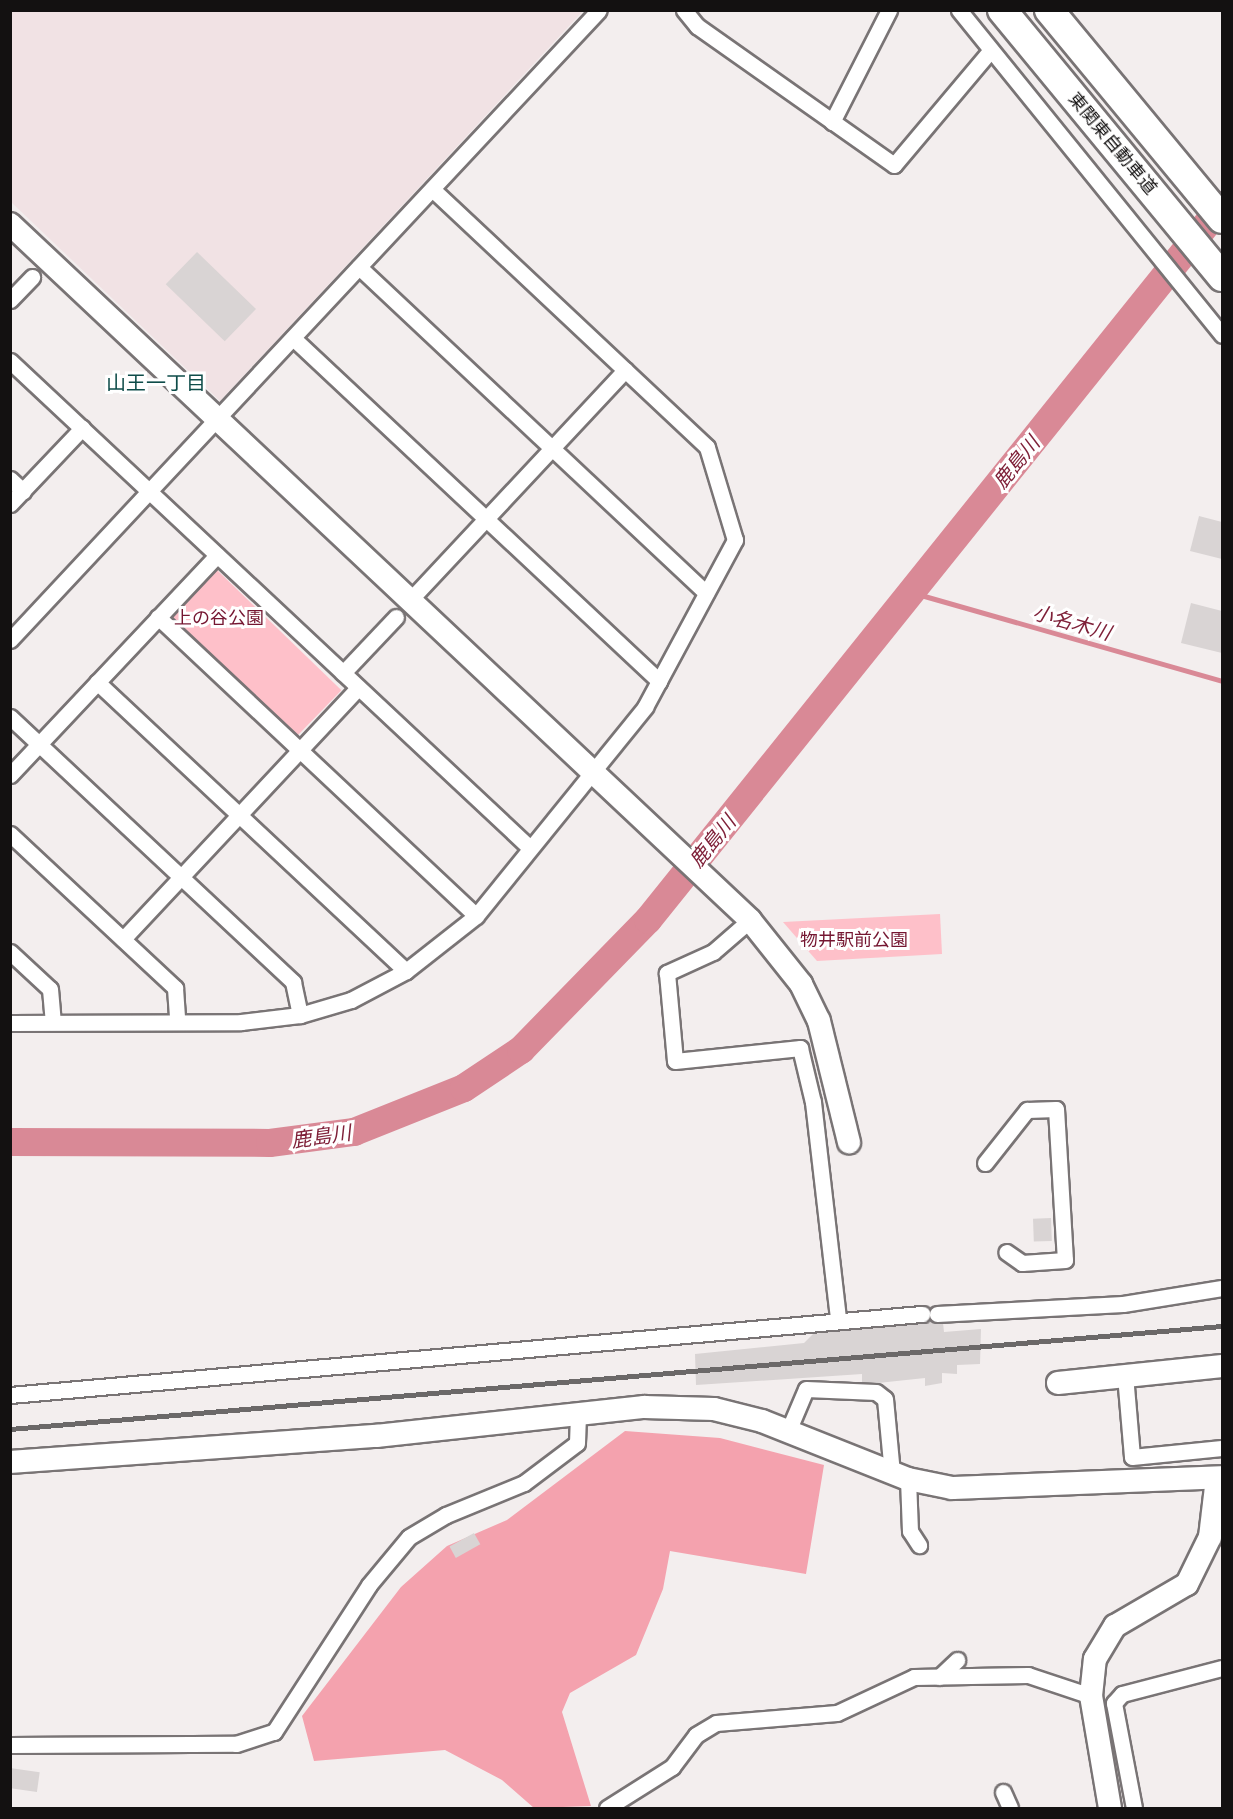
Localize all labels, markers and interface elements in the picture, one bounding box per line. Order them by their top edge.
street label: 東関東自動車道 [1064,88,1162,198]
district label: 山王一丁目 [106,370,206,394]
water label: 鹿島川 [988,431,1044,493]
water label: 小名木川 [1030,599,1114,645]
park label: 上の谷公園 [174,606,264,628]
water label: 鹿島川 [684,810,740,872]
park label: 物井駅前公園 [800,928,908,950]
water label: 鹿島川 [290,1120,352,1152]

